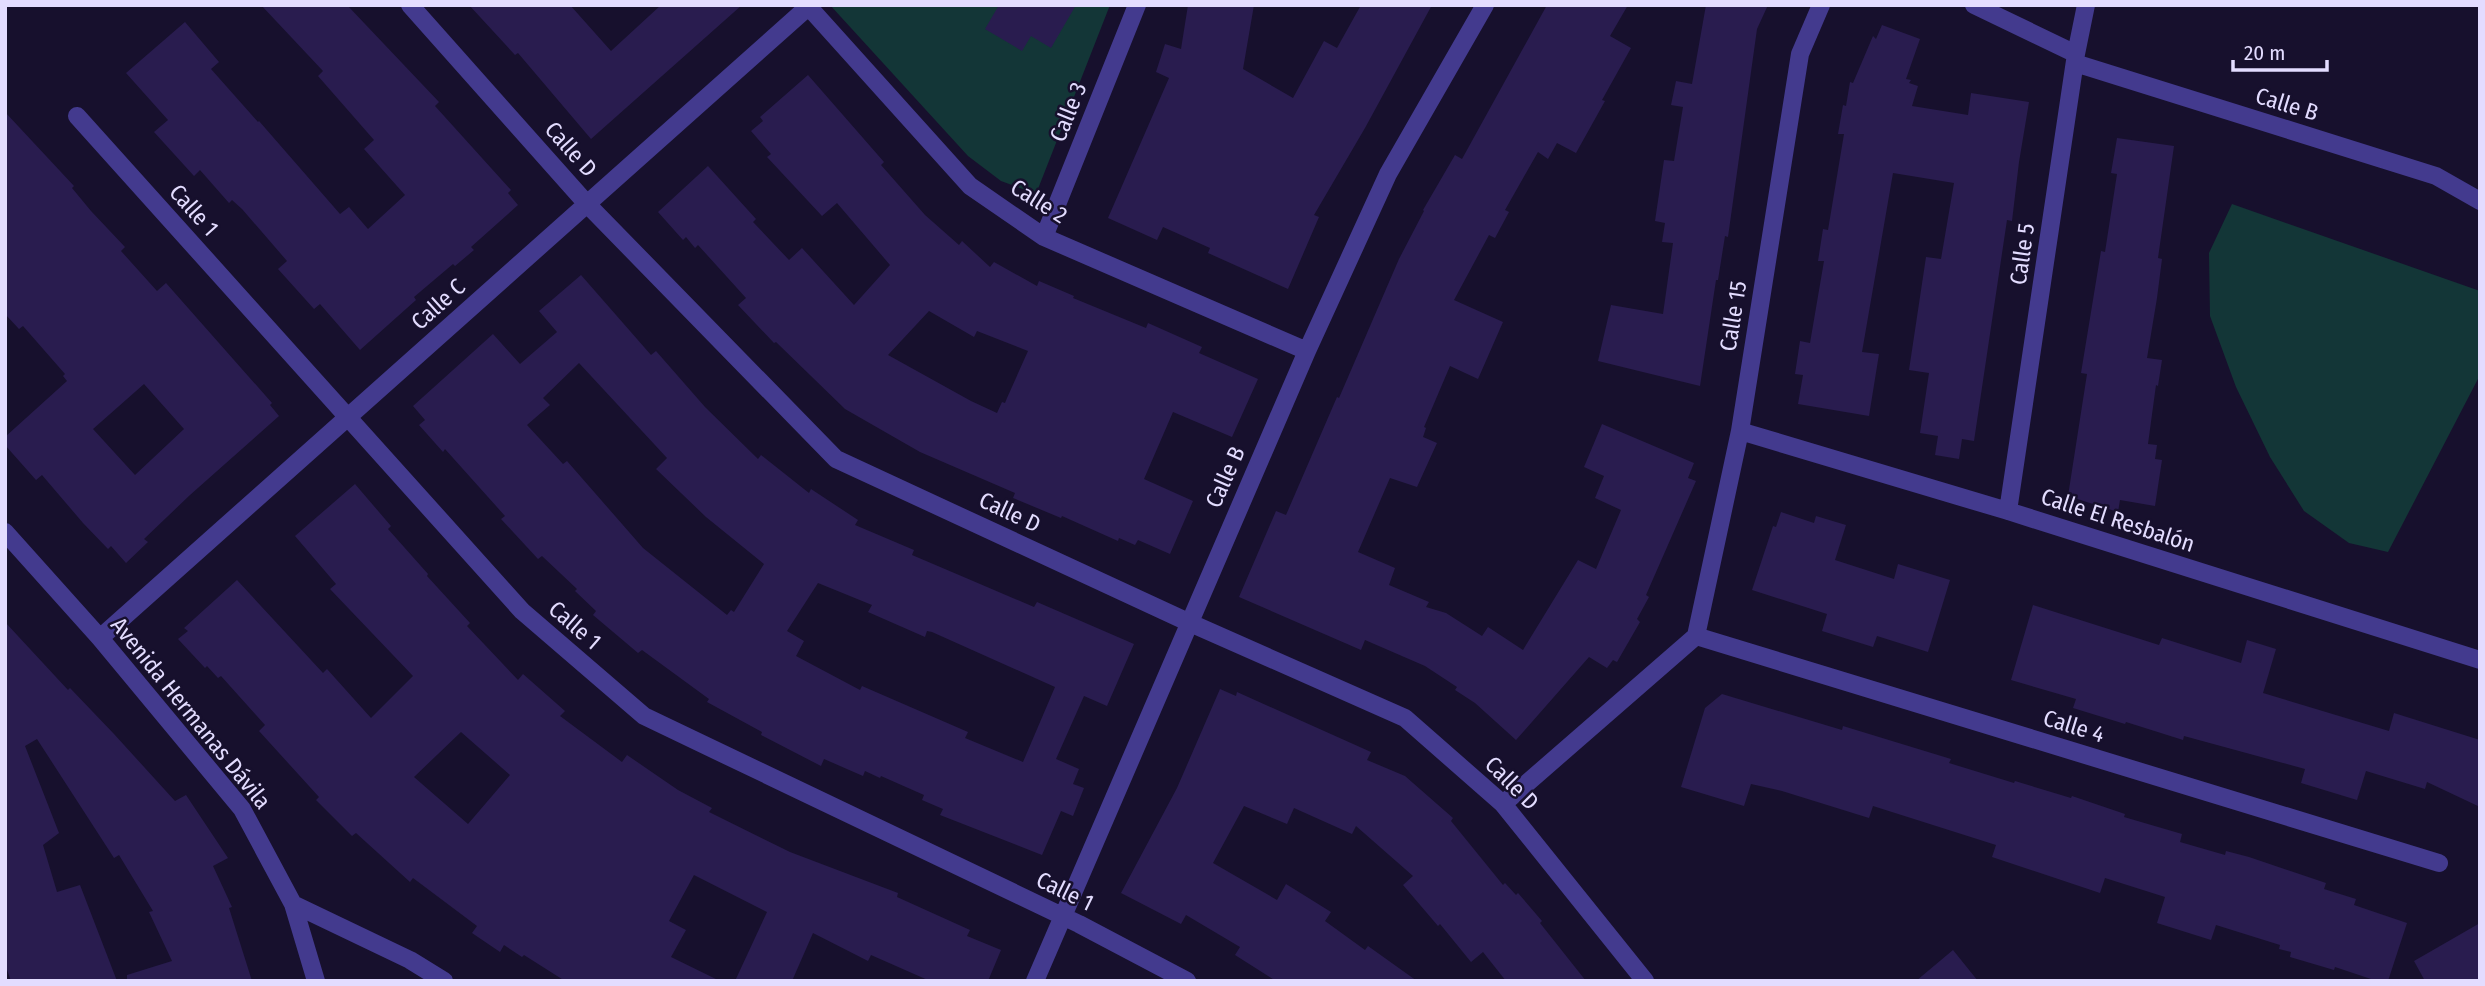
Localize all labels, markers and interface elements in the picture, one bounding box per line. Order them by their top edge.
scale bar [2233,28,2328,72]
text: 20 m [2244,40,2285,66]
street label: Calle 3 [1043,78,1093,146]
street label: Calle B [2252,81,2322,127]
street label: Calle D [539,116,603,182]
street label: Calle 2 [1006,173,1072,229]
street label: Calle 1 [163,178,225,242]
street label: Calle 5 [2004,221,2040,287]
street label: Calle C [405,272,471,335]
street label: Calle 15 [1714,279,1752,353]
street label: Calle B [1199,442,1251,512]
street label: Calle El Resbalón [2038,482,2198,558]
street label: Calle D [975,486,1045,538]
street label: Calle 1 [543,595,607,655]
street label: Avenida Hermanas Dávila [105,611,277,815]
street label: Calle 4 [2040,703,2108,749]
street label: Calle D [1479,750,1545,816]
street label: Calle 1 [1032,865,1098,917]

